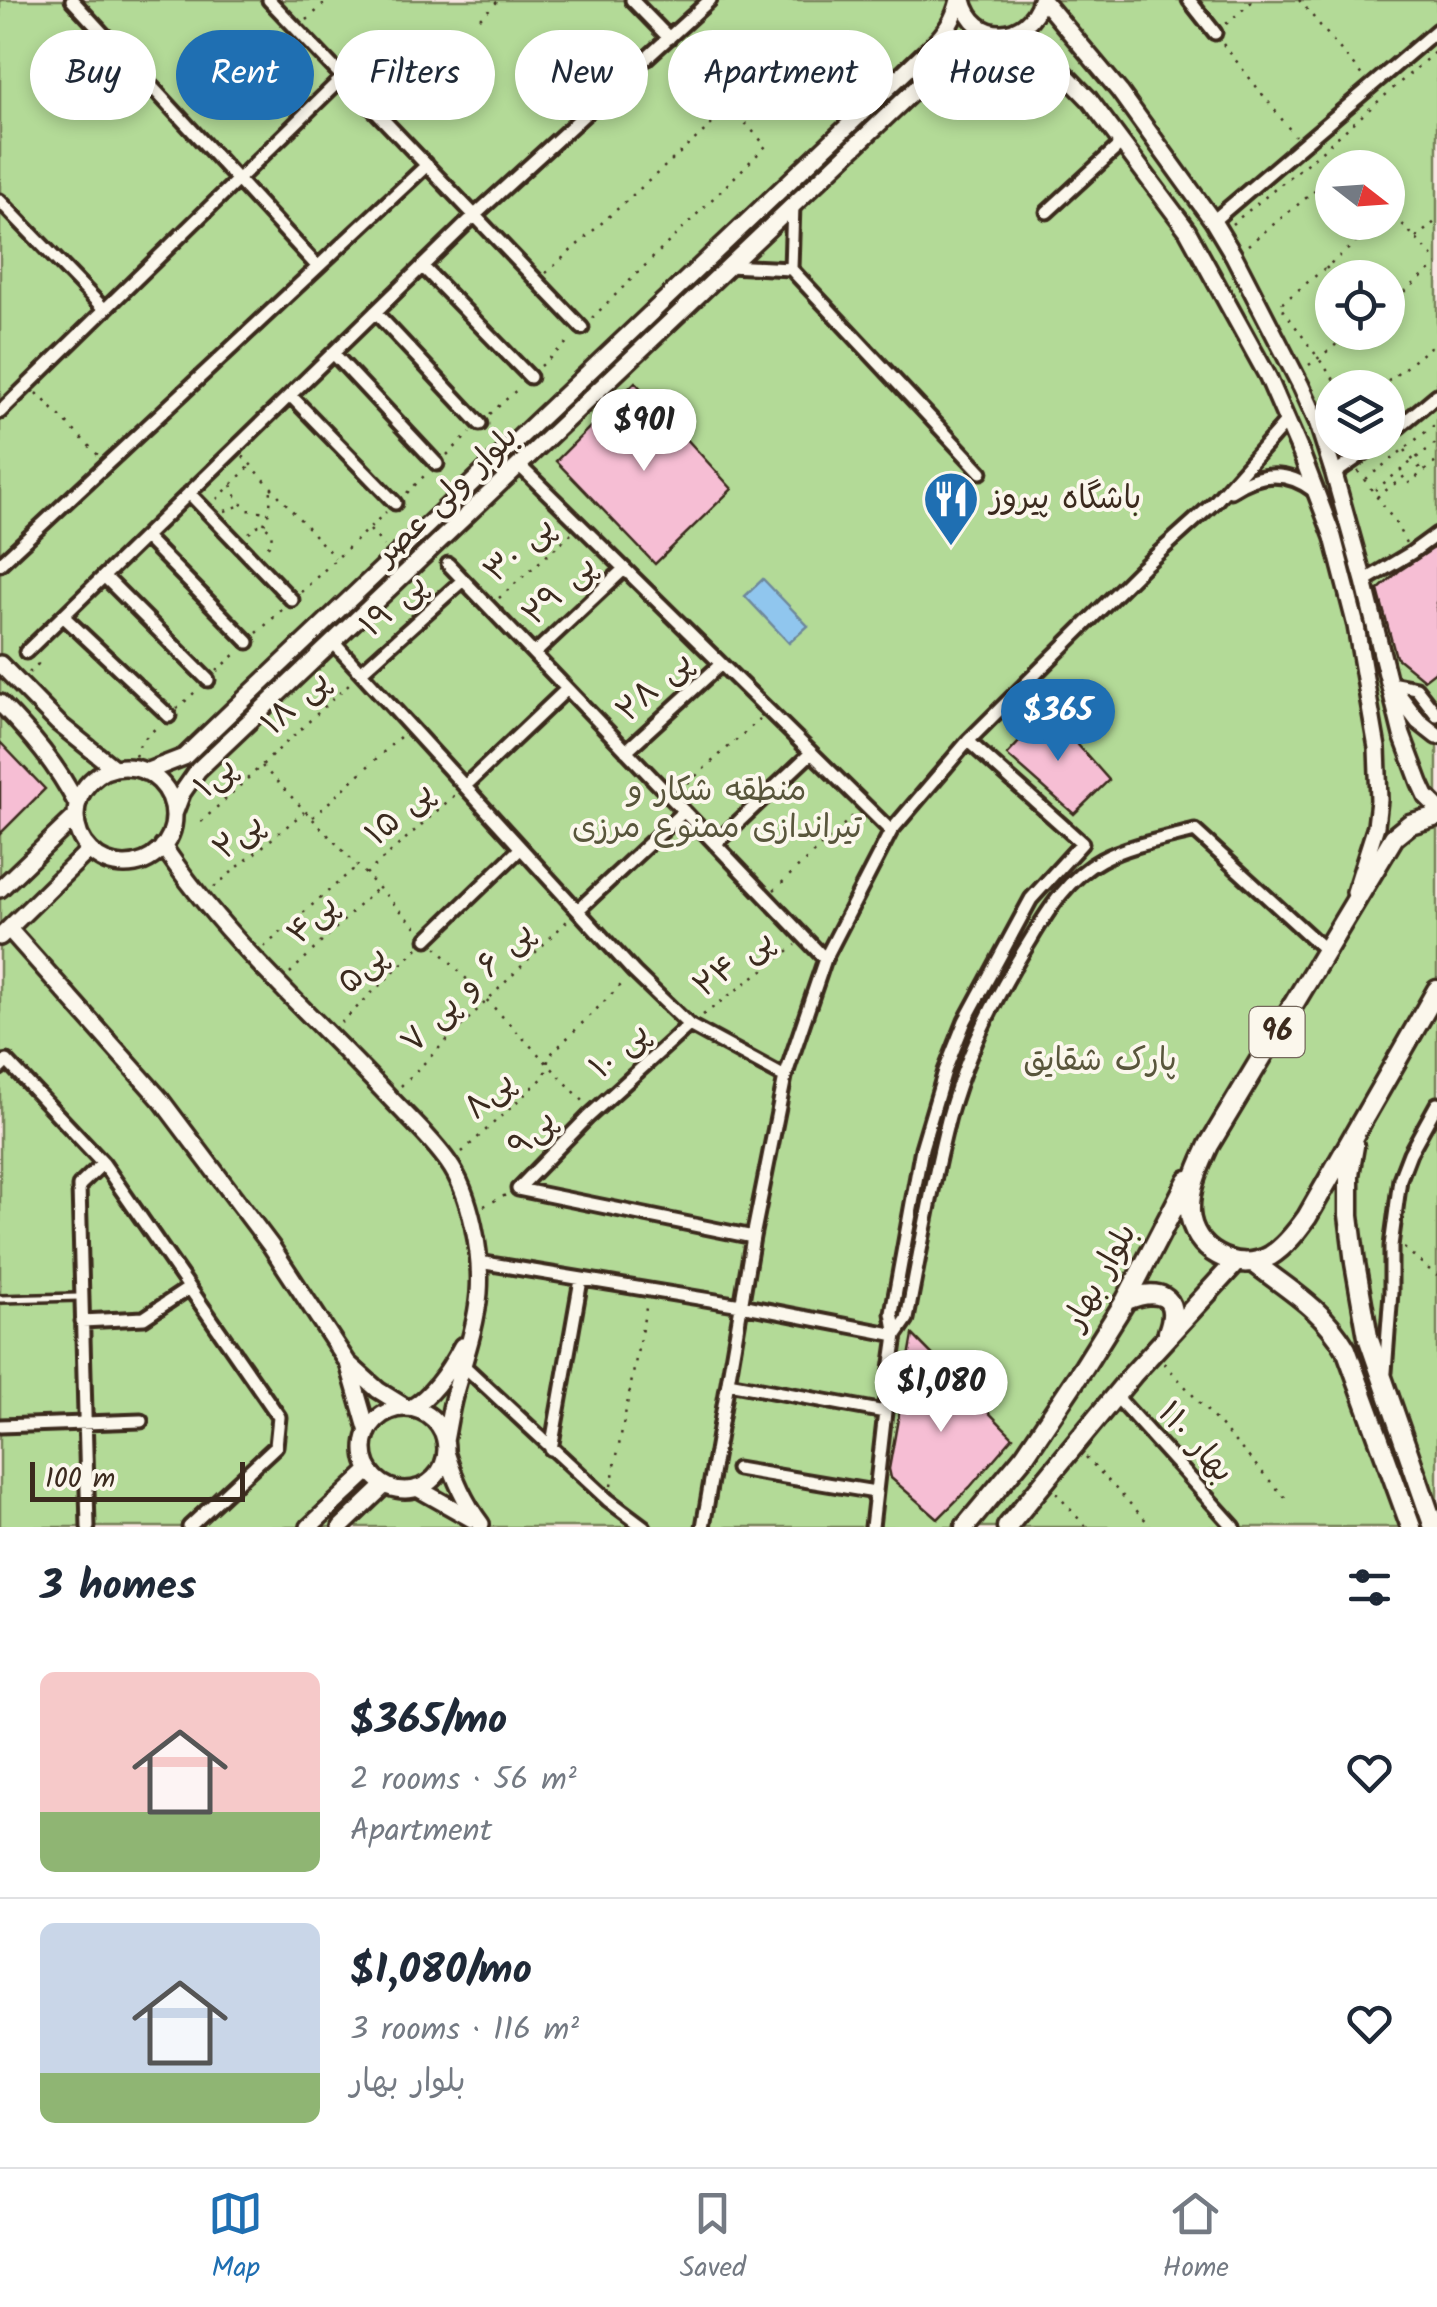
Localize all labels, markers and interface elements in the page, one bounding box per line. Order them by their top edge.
chip: Buy [30,30,156,120]
chip: Rent [176,30,314,120]
chip: Filters [334,30,495,120]
chip: New [515,30,648,120]
chip: Apartment [668,30,893,120]
chip: House [913,30,1070,120]
north arrow [1315,150,1405,240]
map controls [1315,150,1405,460]
button: locate [1315,260,1405,350]
button: layers [1315,370,1405,460]
pin: $901 [585,389,703,474]
text: $901 [613,396,675,447]
street label: بلوار ولی عصر [361,414,531,580]
restaurant icon: باشگاه پیروز [921,469,981,548]
place label: باشگاه پیروز [987,474,1141,525]
street label: پی ۳۰ [473,504,567,596]
street label: پی ۲۹ [511,543,609,639]
street label: پی ۱۹ [349,562,439,650]
street label: پی ۲۸ [605,638,705,736]
street label: پی ۱۸ [250,658,342,748]
pin: $365 [999,679,1117,764]
text: $365 [1023,686,1093,737]
street label: پی۱ [183,745,249,811]
park label: منطقه شکار و تیراندازی ممنوع مرزی [572,766,863,854]
street label: پی ۱۵ [354,769,446,859]
street label: پی۲ [202,800,276,874]
street label: پی۴ [275,882,351,958]
street label: پی ۶ و پی ۷ [389,909,547,1067]
street label: پی ۲۴ [683,917,785,1011]
street label: پی۵ [326,933,400,1007]
road number: 96 [1250,1007,1304,1057]
street label: پی ۱۰ [578,1010,662,1092]
park label: پارک شقایق [1023,1036,1177,1087]
street label: پی۸ [453,1059,527,1133]
street label: پی۹ [497,1098,569,1170]
street label: بلوار بهار [1049,1214,1151,1342]
pin: $1,080 [860,1350,1022,1435]
text: $1,080 [897,1357,985,1408]
street label: بهار ۱۱۰ [1144,1391,1246,1495]
scale bar [30,1457,245,1502]
text: 100 m [45,1457,115,1502]
text: 3 homes [40,1554,196,1621]
icon: filters [1342,1560,1397,1615]
text: $365/mo [350,1688,507,1755]
icon: home [120,1712,240,1832]
icon: heart [1342,1745,1397,1800]
text: 2 rooms · 56 m² [350,1755,577,1806]
text: Apartment [350,1806,492,1857]
text: $1,080/mo [350,1938,532,2005]
icon: home [120,1963,240,2083]
icon: heart [1342,1996,1397,2051]
text: 3 rooms · 116 m² [350,2005,579,2056]
text: بلوار بهار [350,2057,465,2108]
tab: Map [208,2186,263,2291]
tab: Saved [680,2186,746,2291]
tab: Home [1162,2186,1229,2291]

